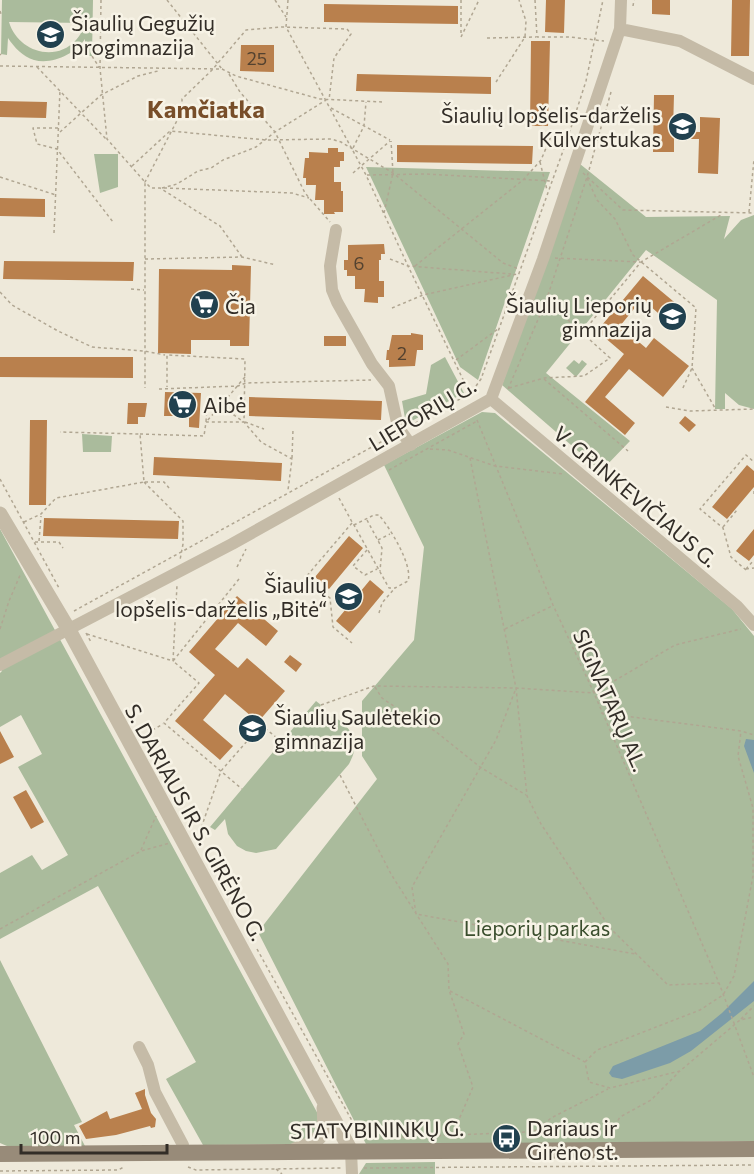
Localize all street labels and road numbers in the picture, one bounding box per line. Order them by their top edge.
street label: LIEPORIŲ G. [364,372,480,456]
street label: V. GRINKEVIČIAUS G. [549,420,723,572]
street label: SIGNATARŲ AL. [569,625,653,775]
street label: S. DARIAUS IR S. GIRĖNO G. [120,699,272,945]
street label: STATYBININKŲ G. [290,1115,464,1143]

